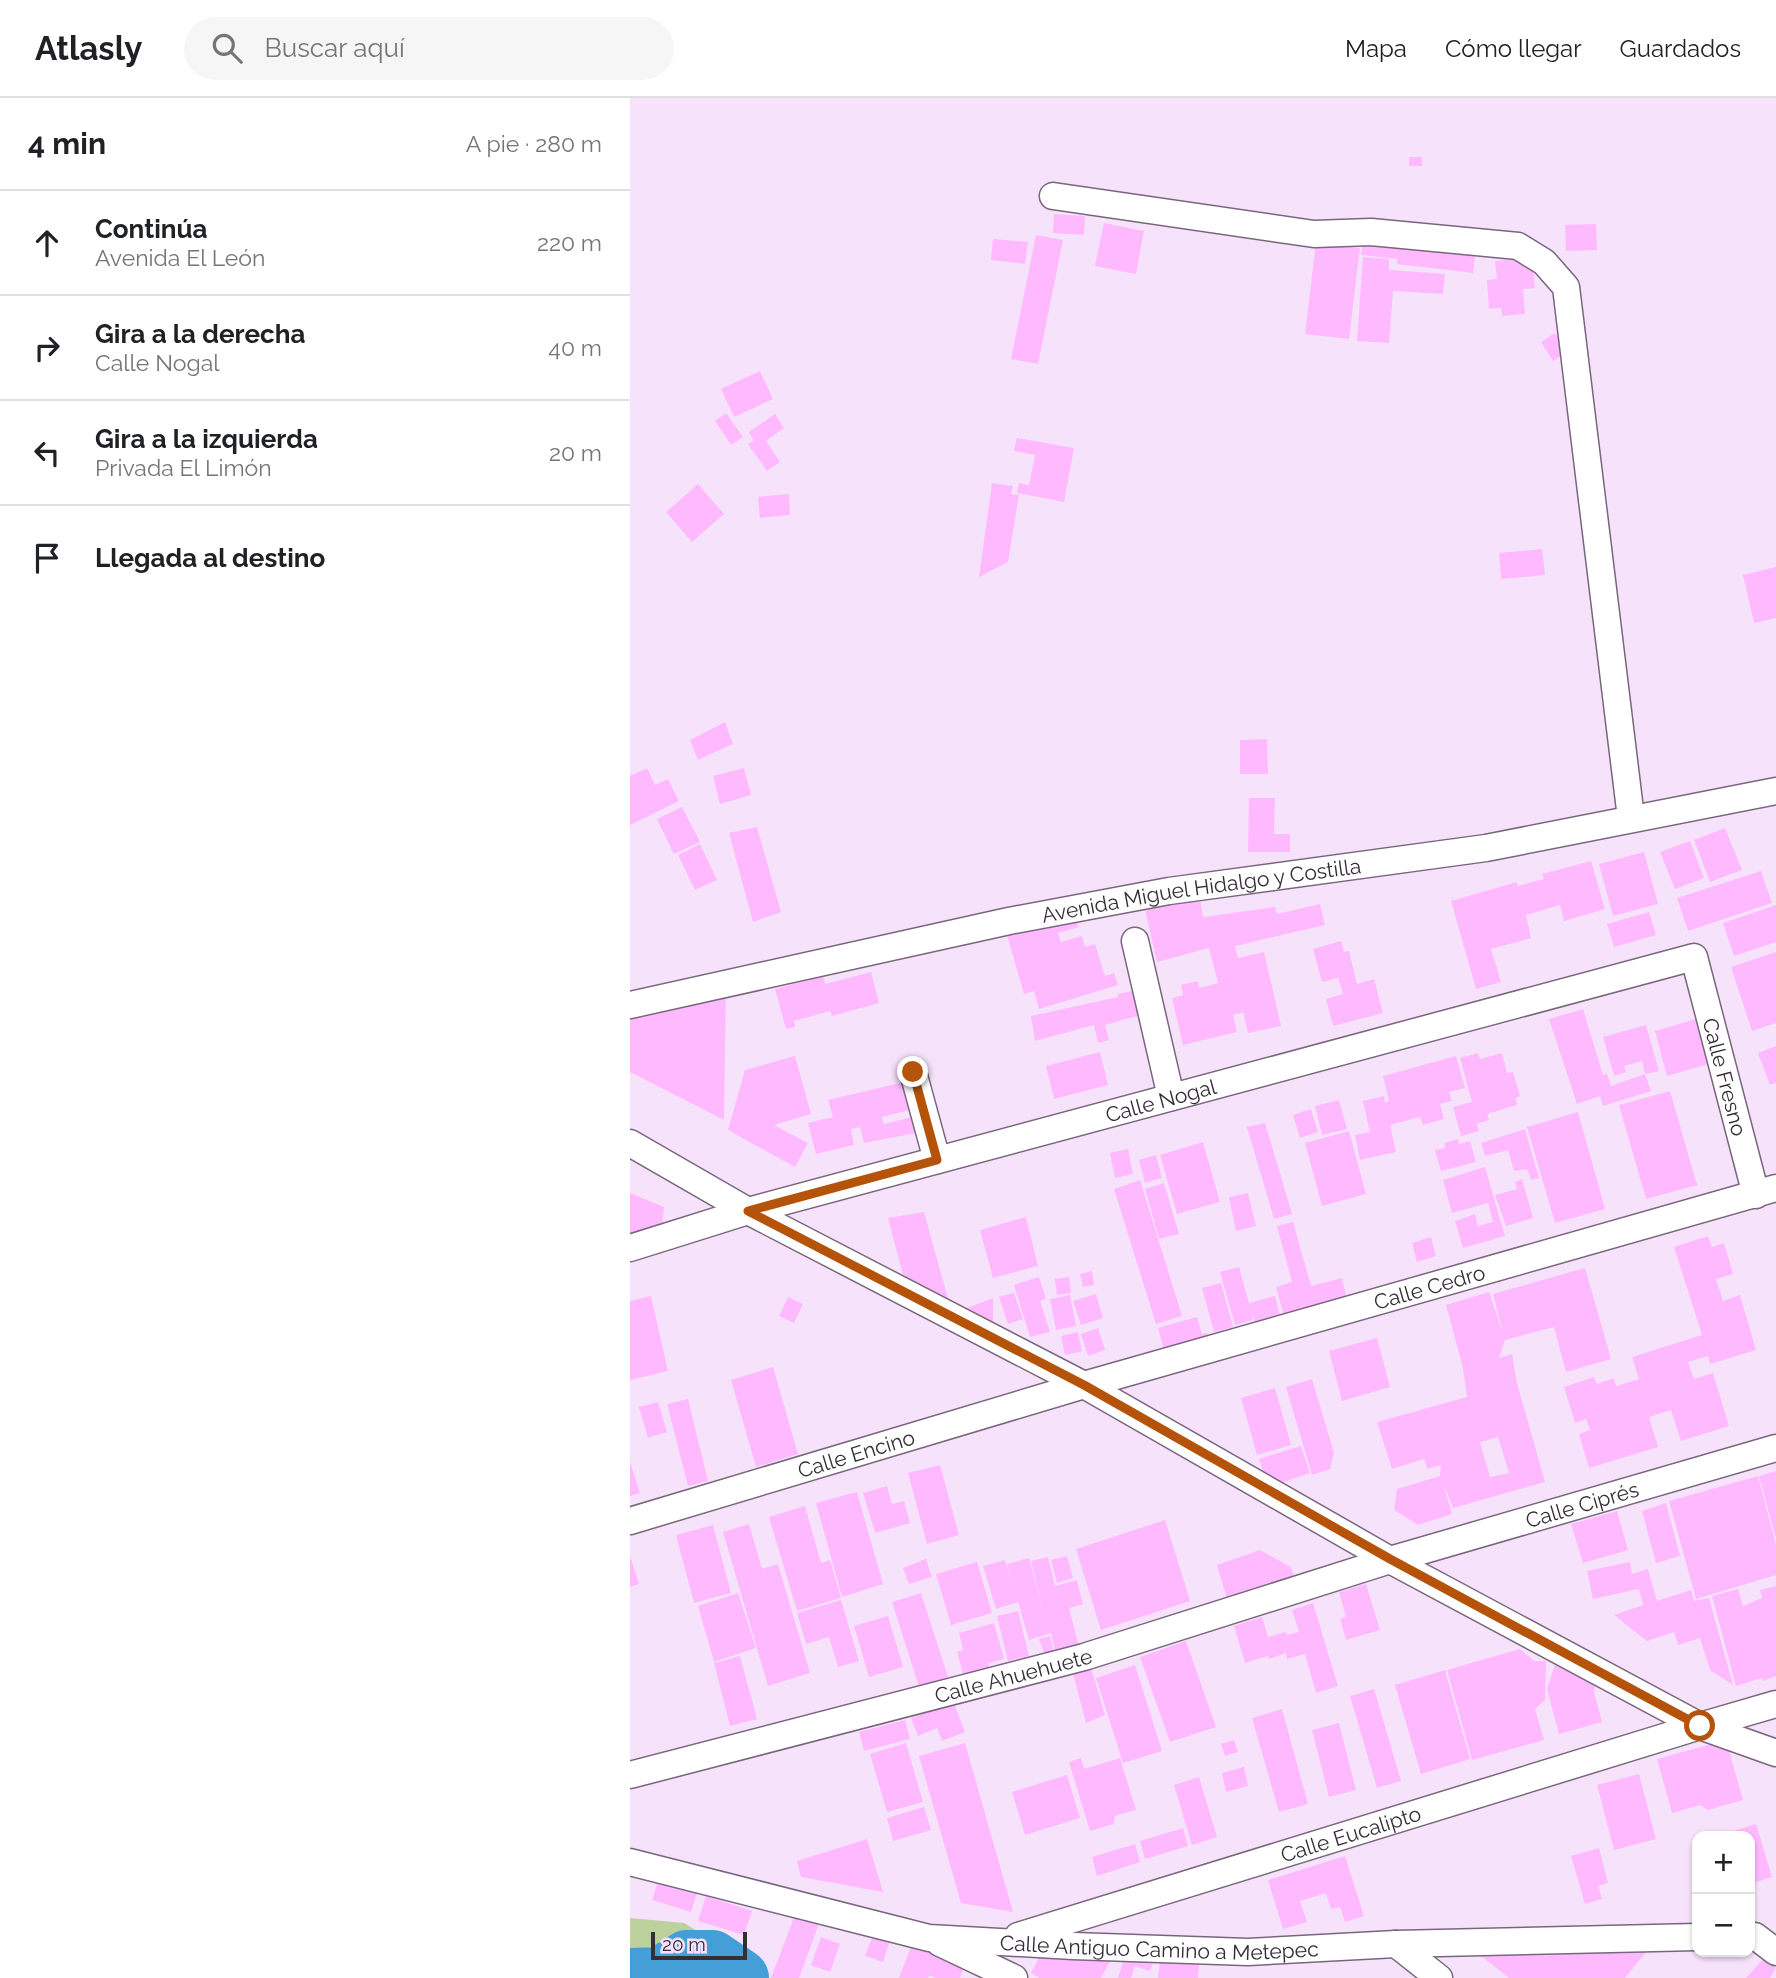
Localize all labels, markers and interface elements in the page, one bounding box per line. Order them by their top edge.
search box [184,17,674,80]
text: Atlasly [35,29,142,68]
icon: search [208,29,246,67]
text: Buscar aquí [264,33,405,63]
text: Mapa [1345,34,1407,63]
text: Cómo llegar [1445,34,1582,63]
text: Guardados [1620,34,1741,63]
text: 4 min [28,126,106,161]
text: A pie · 280 m [466,130,602,157]
text: Continúa [95,214,207,244]
icon: ahead [28,224,66,262]
text: 220 m [537,229,602,256]
text: Avenida El León [95,244,265,271]
text: Gira a la derecha [95,319,305,349]
icon: right [28,329,66,367]
text: 40 m [548,334,602,361]
text: Calle Nogal [95,349,219,376]
text: Gira a la izquierda [95,424,318,454]
icon: left [28,434,66,472]
text: 20 m [549,439,602,466]
text: Privada El Limón [95,454,272,481]
icon: arrive [28,539,66,577]
text: Llegada al destino [95,543,325,573]
street label: Avenida Miguel Hidalgo y Costilla [1039,853,1362,927]
street label: Calle Fresno [1698,1015,1753,1138]
route end [897,1056,928,1087]
street label: Calle Nogal [1103,1073,1219,1127]
street label: Calle Cedro [1371,1259,1488,1314]
street label: Calle Encino [795,1424,918,1483]
street label: Calle Ciprés [1523,1476,1641,1533]
street label: Calle Ahuehuete [932,1643,1095,1708]
route start [1684,1710,1715,1741]
street label: Calle Eucalipto [1277,1800,1424,1867]
map controls [1692,1831,1755,1957]
button: + [1692,1831,1755,1894]
button: − [1692,1894,1755,1957]
scale bar [651,1929,747,1961]
street label: Calle Antiguo Camino a Metepec [999,1929,1319,1965]
text: 20 m [662,1933,706,1955]

